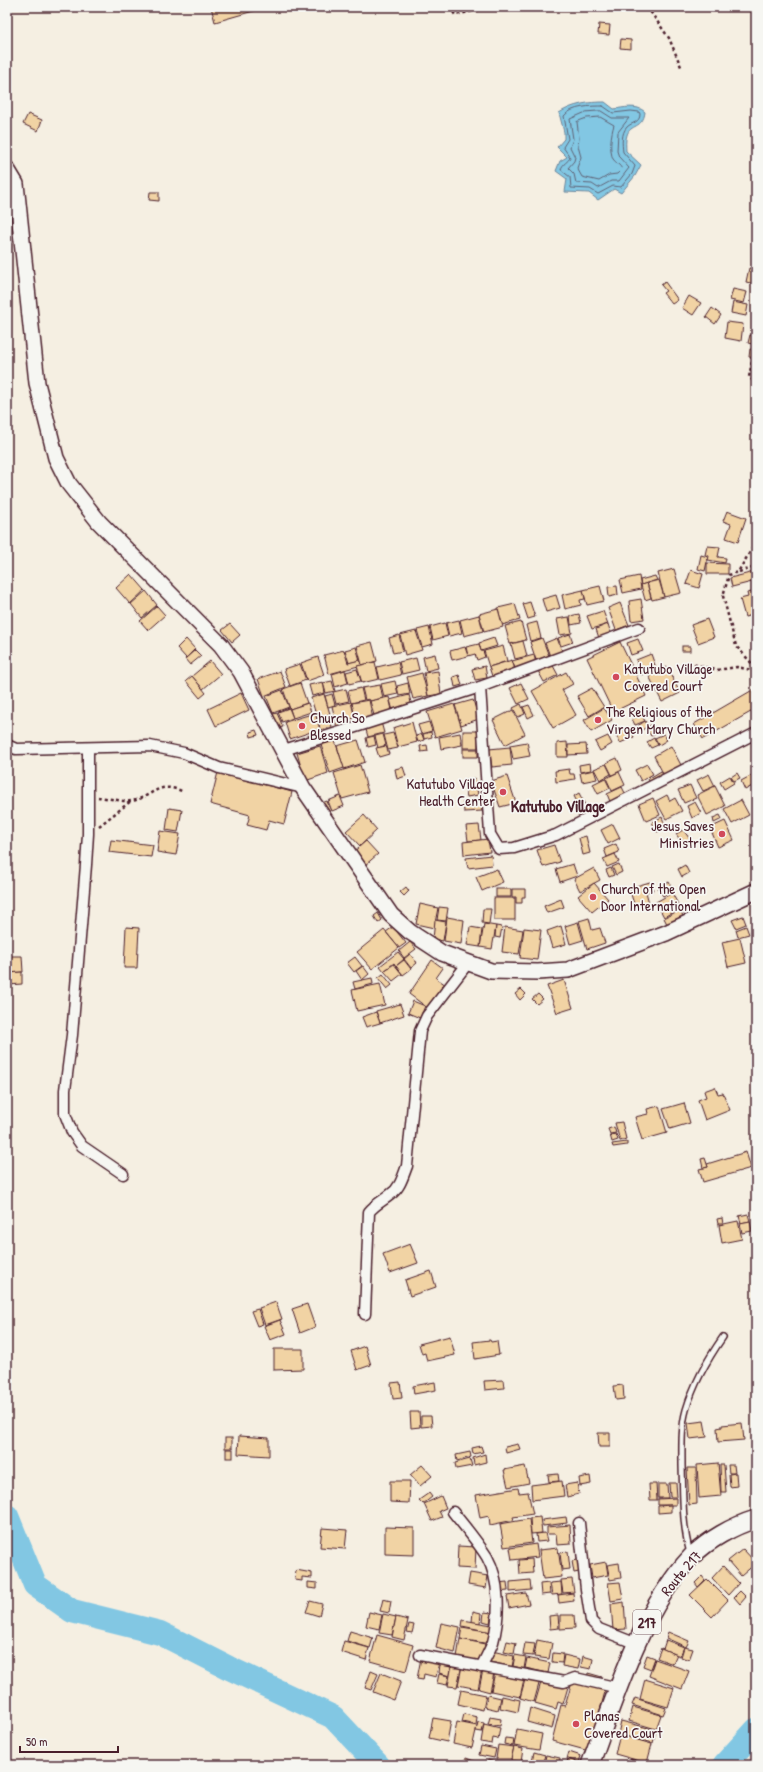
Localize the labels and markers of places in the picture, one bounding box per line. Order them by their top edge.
place label: Katutubo Village Covered Court [624,658,713,696]
marker: Katutubo Village Covered Court [611,672,621,682]
place label: The Religious of the Virgen Mary Church [606,701,715,739]
place label: Church So Blessed [310,707,365,745]
marker: The Religious of the Virgen Mary Church [593,715,603,725]
marker: Church So Blessed [297,721,307,731]
place label: Katutubo Village Health Center [406,773,495,811]
marker: Katutubo Village Health Center [498,787,508,797]
place label: Jesus Saves Ministries [651,815,714,853]
marker: Jesus Saves Ministries [717,829,727,839]
place label: Church of the Open Door International [601,878,706,916]
marker: Church of the Open Door International [588,892,598,902]
place label: Planas Covered Court [584,1705,663,1743]
marker: Planas Covered Court [571,1719,581,1729]

